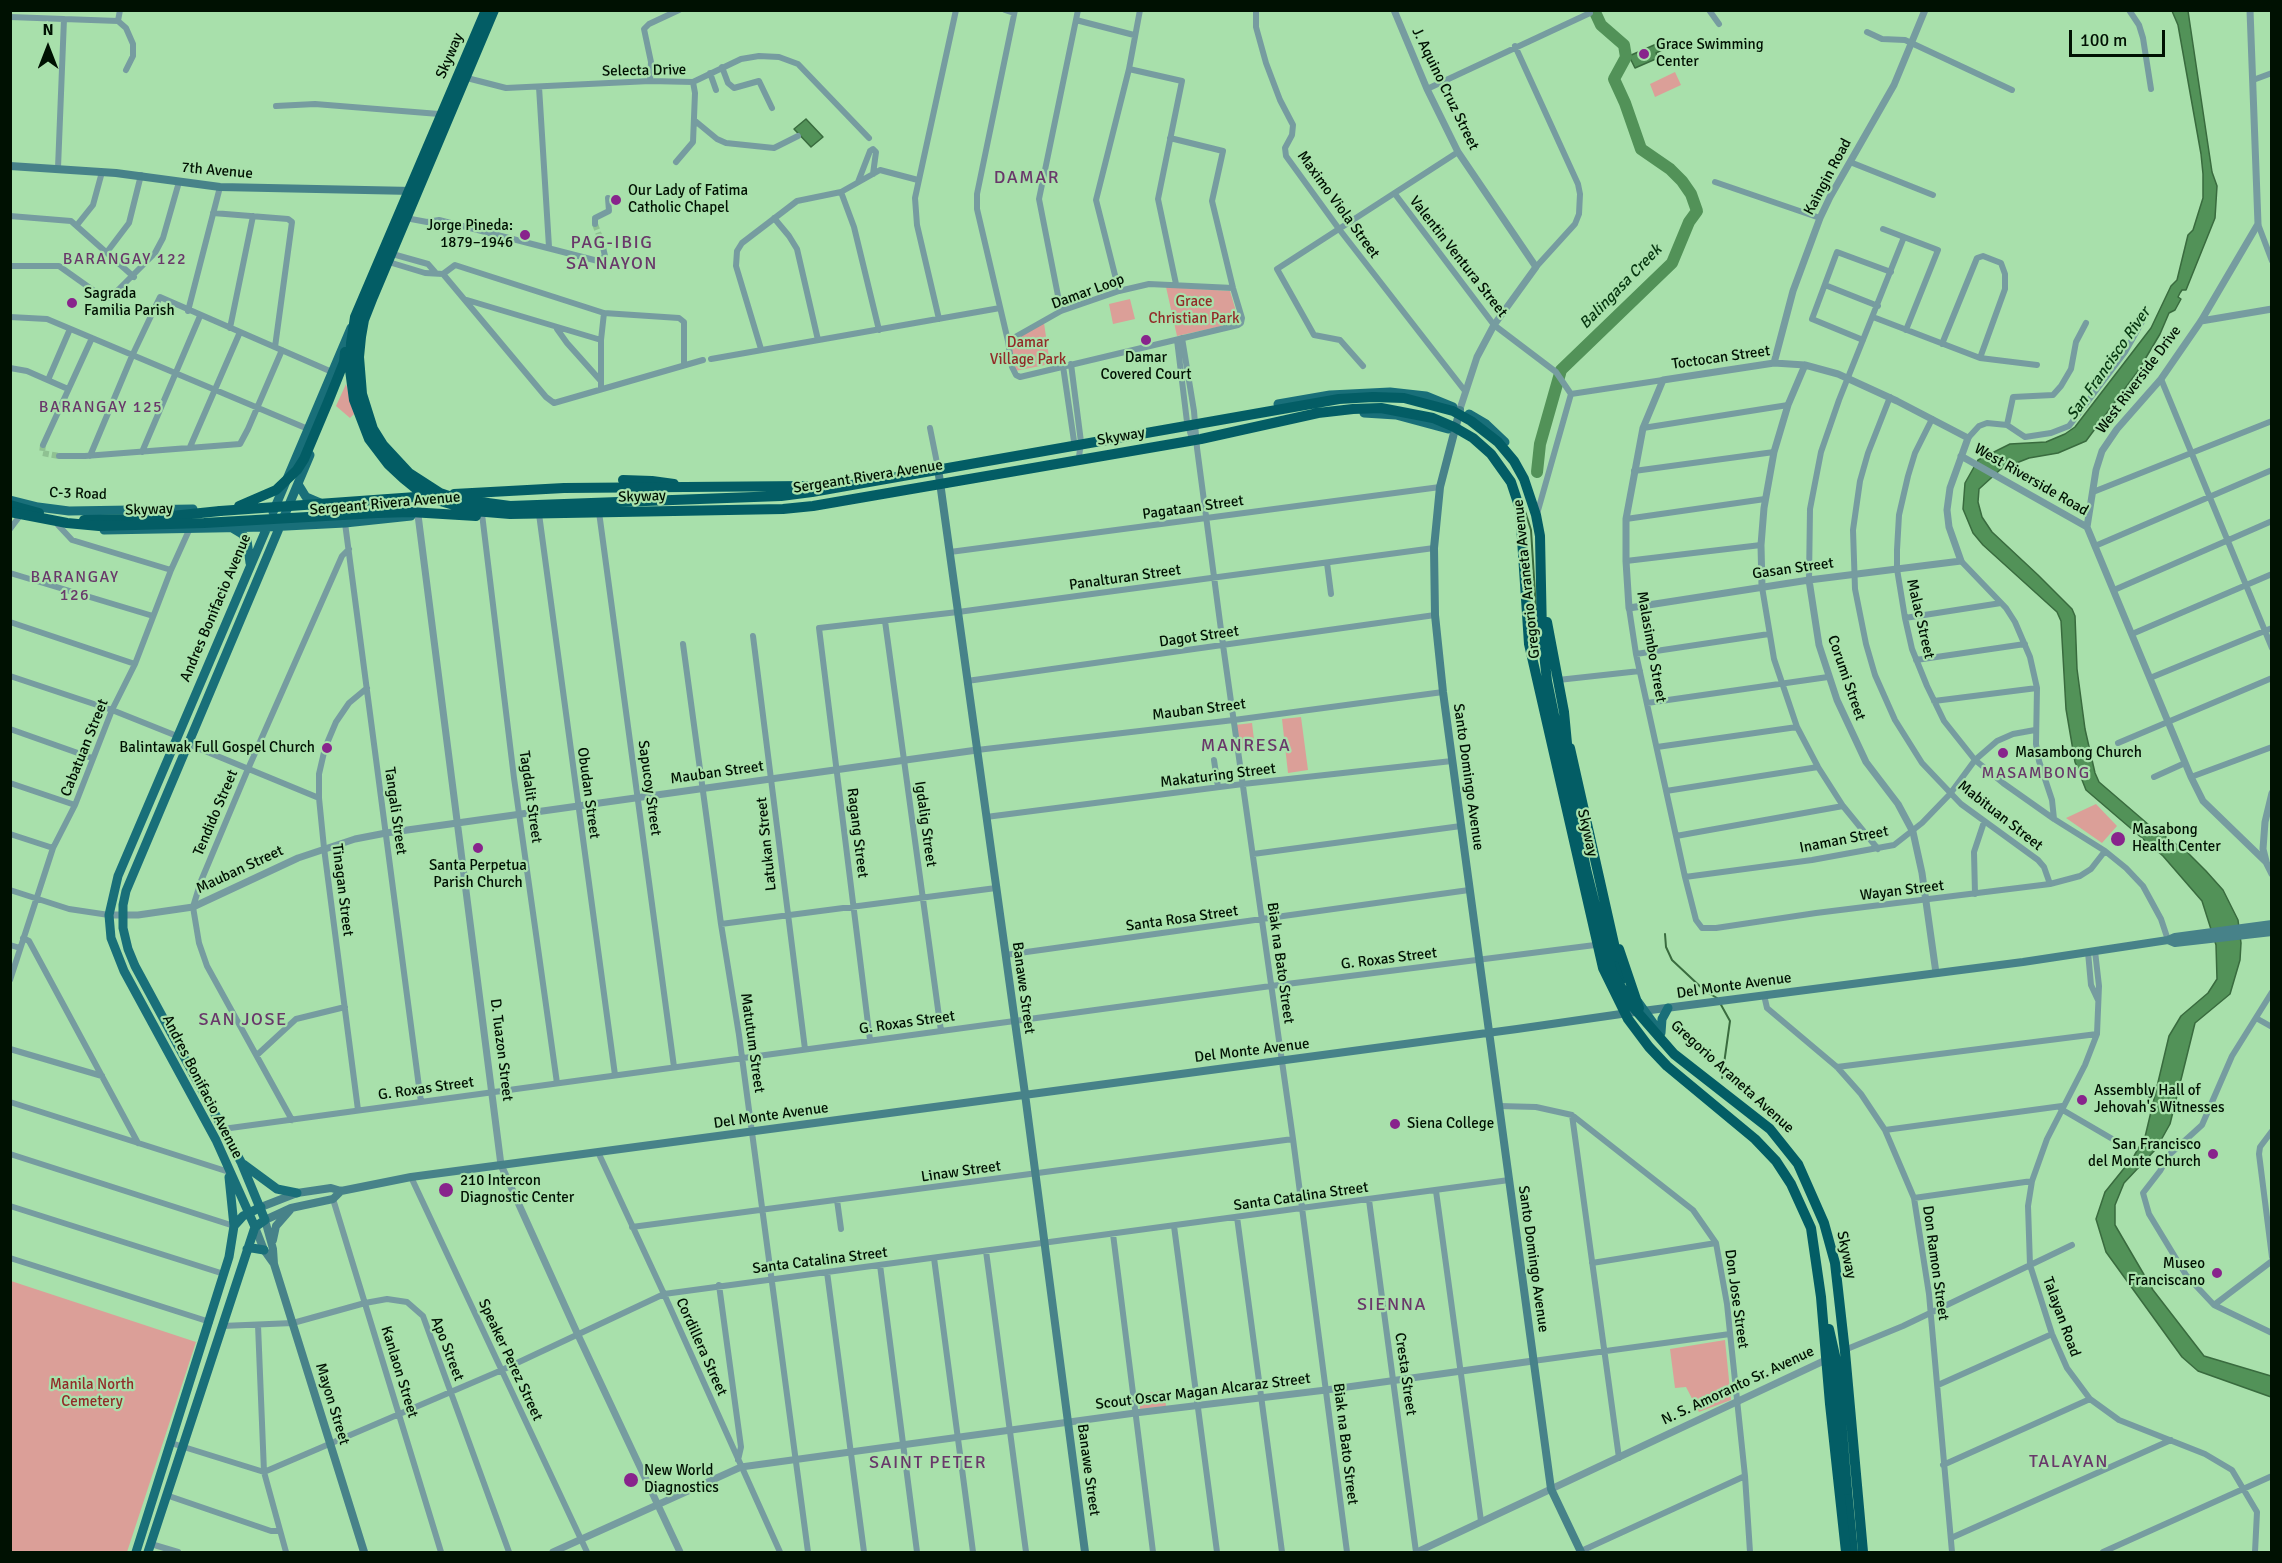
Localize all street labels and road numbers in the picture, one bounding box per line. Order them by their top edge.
street label: J. Aquino Cruz Street [1408,25,1482,153]
street label: Skyway [432,30,468,82]
street label: Selecta Drive [602,61,686,81]
street label: Kaingin Road [1800,136,1856,218]
street label: Maximo Viola Street [1293,148,1383,262]
street label: 7th Avenue [180,159,254,183]
street label: Valentin Ventura Street [1405,193,1511,321]
street label: Damar Loop [1049,270,1127,314]
street label: West Riverside Drive [2093,323,2185,437]
street label: Toctocan Street [1671,342,1771,374]
street label: Skyway [1096,424,1146,450]
street label: West Riverside Road [1971,440,2091,520]
street label: Sergeant Rivera Avenue [792,456,944,498]
street label: C-3 Road [49,484,107,504]
street label: Skyway [618,487,666,507]
street label: Sergeant Rivera Avenue [309,488,461,520]
street label: Pagataan Street [1141,492,1245,524]
street label: Gregorio Araneta Avenue [1510,498,1544,660]
street label: Skyway [125,500,173,520]
street label: Andres Bonifacio Avenue [177,531,255,685]
street label: Gasan Street [1751,554,1835,584]
street label: Panalturan Street [1068,561,1182,595]
street label: Malac Street [1902,577,1938,661]
street label: Malasimbo Street [1632,590,1670,704]
street label: Dagot Street [1158,622,1240,652]
street label: Corumi Street [1823,633,1869,723]
street label: Mauban Street [1151,695,1247,725]
street label: Cabatuan Street [57,697,113,799]
street label: Santo Domingo Avenue [1449,702,1487,852]
street label: Sapucoy Street [633,739,665,837]
street label: Obudan Street [573,746,603,840]
street label: Tagdalit Street [515,750,545,844]
street label: Mauban Street [669,758,765,788]
street label: Makaturing Street [1159,760,1277,792]
street label: Tangali Street [380,766,410,856]
street label: Tendido Street [190,767,242,859]
street label: Mabituan Street [1954,777,2046,855]
street label: Igdalig Street [910,780,940,868]
street label: Ragang Street [843,787,871,879]
street label: Latukan Street [753,796,781,892]
street label: Skyway [1573,808,1601,858]
street label: Inaman Street [1798,823,1890,857]
street label: Mauban Street [194,842,286,898]
street label: Tinagan Street [327,843,357,937]
street label: Wayan Street [1859,877,1945,905]
street label: Biak na Bato Street [1263,901,1297,1025]
street label: Santa Rosa Street [1125,902,1239,936]
street label: Banawe Street [1008,941,1038,1035]
street label: G. Roxas Street [1340,944,1438,974]
street label: Del Monte Avenue [1675,969,1793,1003]
street label: Matutum Street [736,992,768,1094]
street label: D. Tuazon Street [486,998,516,1102]
street label: G. Roxas Street [858,1007,956,1039]
street label: Andres Bonifacio Avenue [158,1012,246,1162]
street label: Gregorio Araneta Avenue [1667,1017,1797,1137]
street label: Del Monte Avenue [1193,1035,1311,1067]
street label: G. Roxas Street [377,1073,475,1105]
street label: Del Monte Avenue [712,1099,830,1133]
street label: Linaw Street [920,1157,1002,1187]
street label: Santa Catalina Street [1232,1179,1370,1215]
street label: Santo Domingo Avenue [1514,1184,1552,1334]
street label: Don Ramon Street [1918,1204,1952,1322]
street label: Skyway [1832,1230,1860,1280]
street label: Santa Catalina Street [751,1244,889,1278]
street label: Don Jose Street [1720,1248,1752,1350]
street label: Talayan Road [2038,1275,2084,1359]
street label: Cordillera Street [671,1295,731,1399]
street label: Speaker Perez Street [474,1296,546,1424]
street label: Apo Street [427,1314,467,1384]
street label: Kanlaon Street [376,1324,422,1420]
street label: Cresta Street [1390,1331,1420,1417]
street label: N. S. Amoranto Sr. Avenue [1659,1343,1817,1429]
street label: Mayon Street [311,1361,353,1447]
street label: Scout Oscar Magan Alcaraz Street [1094,1370,1312,1414]
street label: Biak na Bato Street [1329,1382,1361,1506]
street label: Banawe Street [1073,1423,1103,1517]

